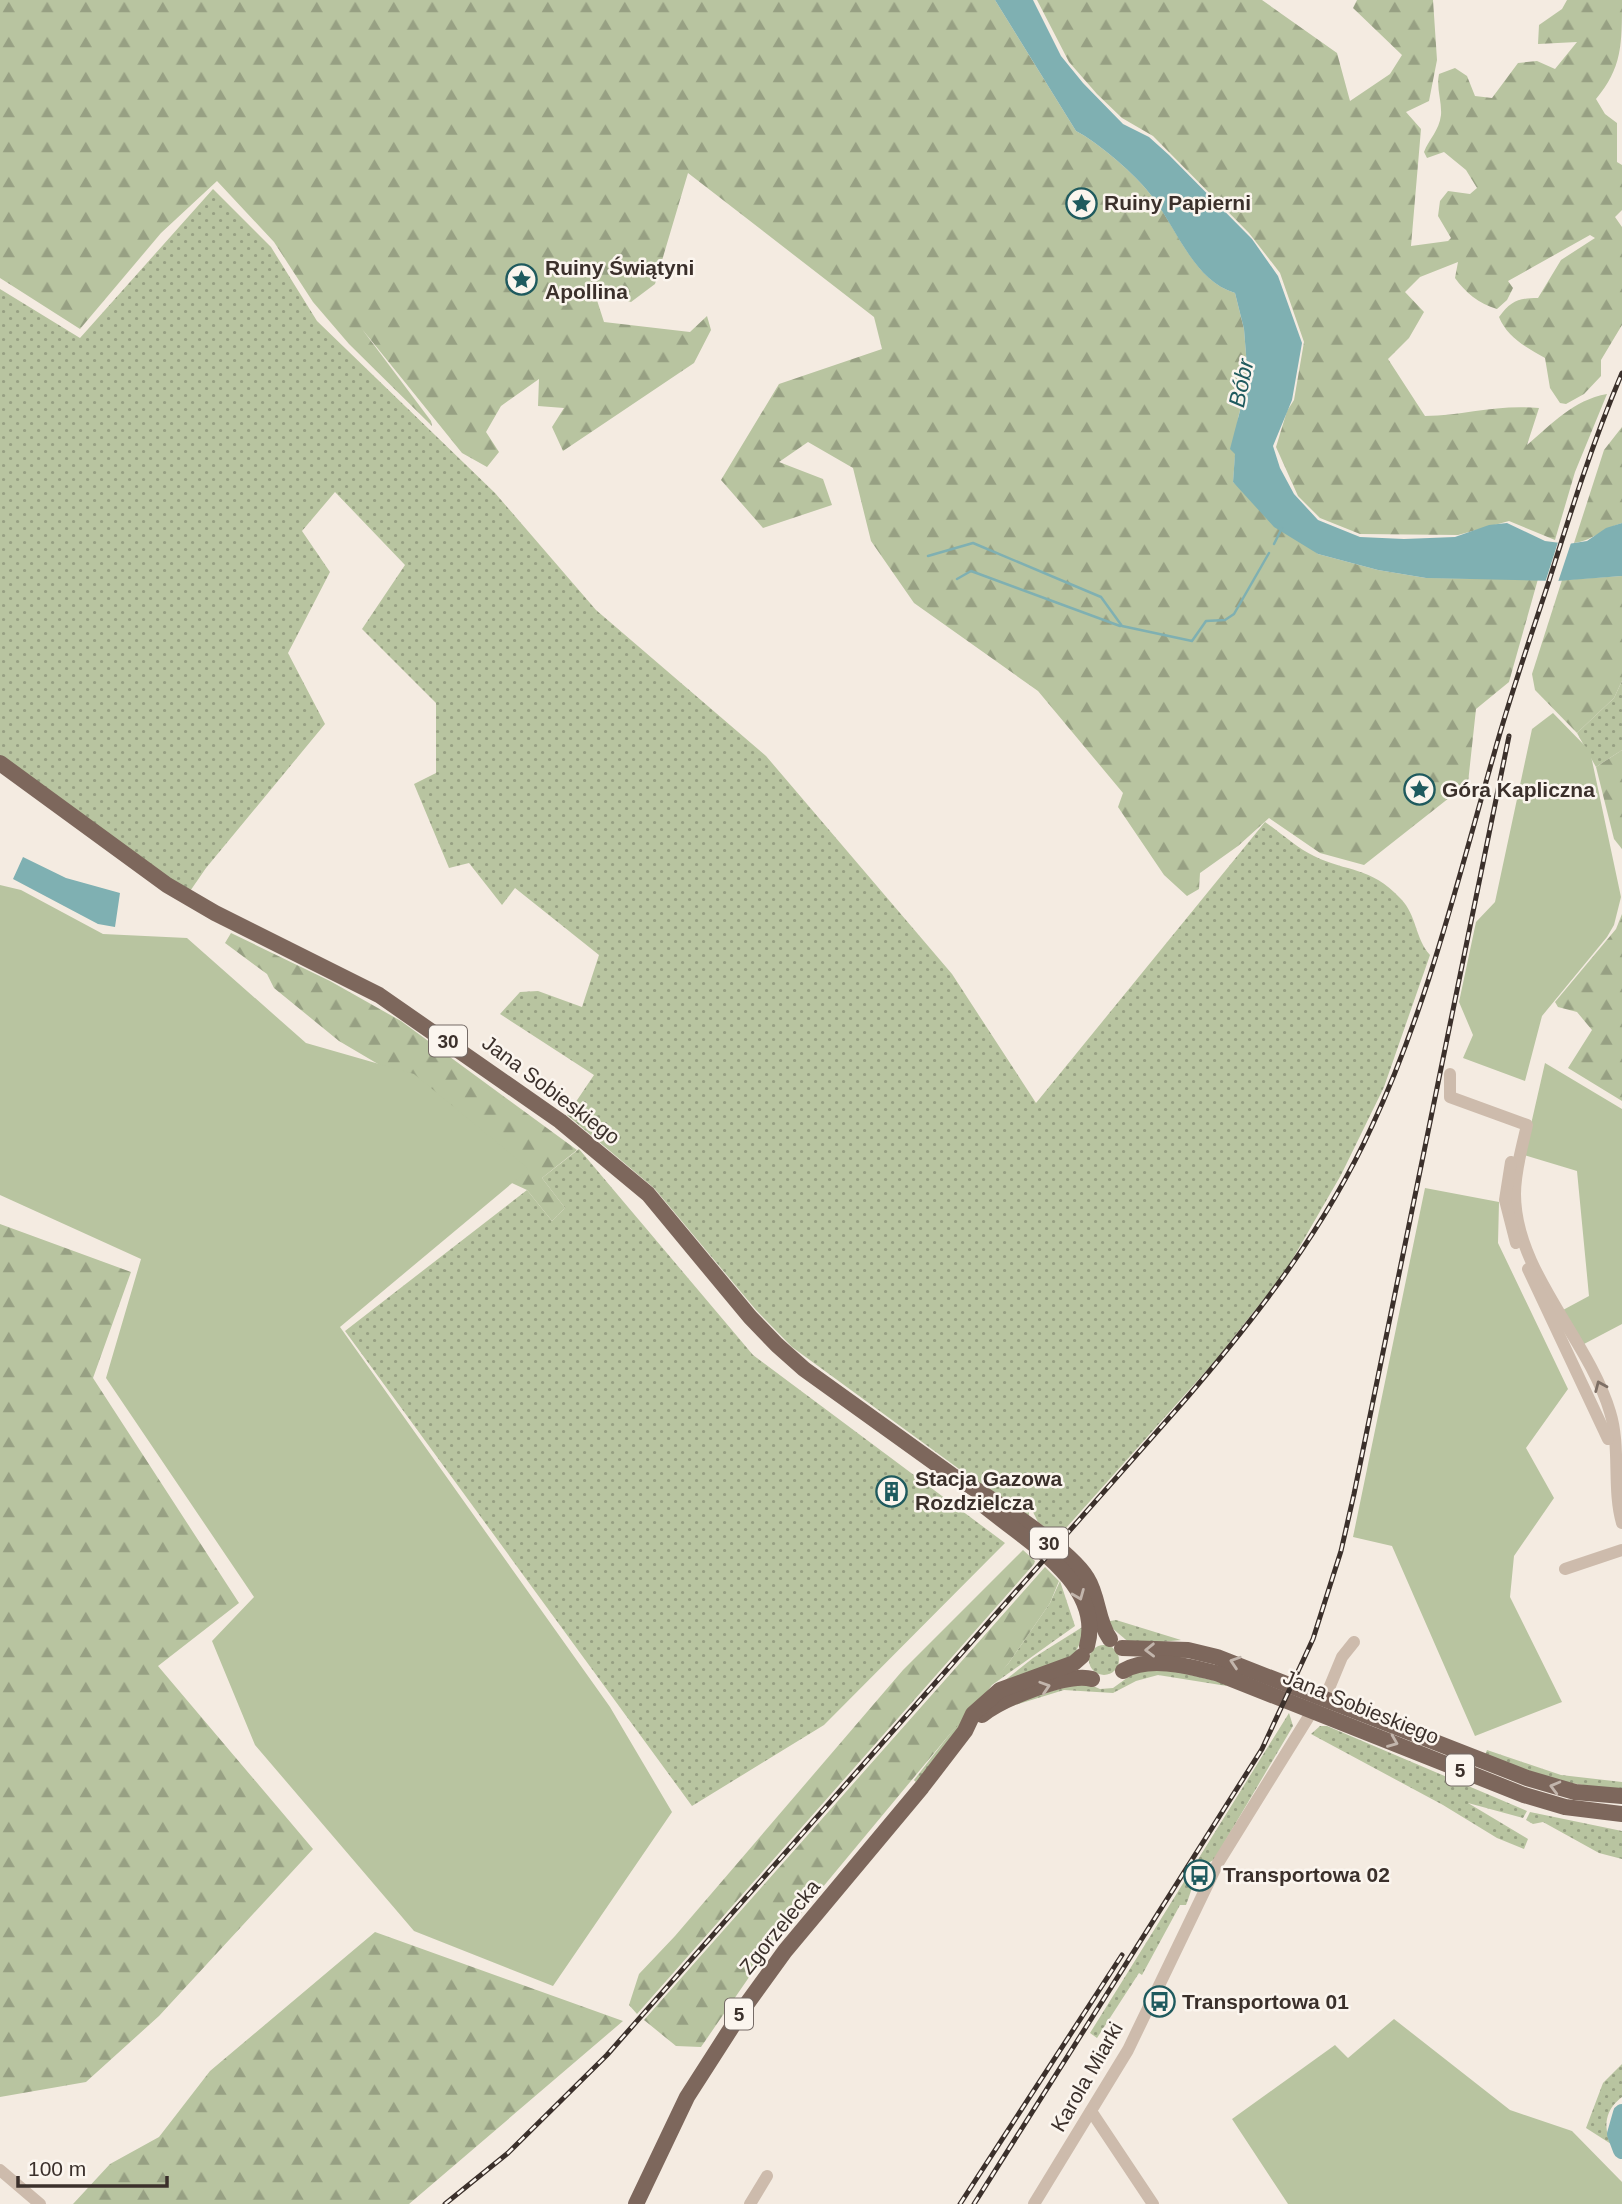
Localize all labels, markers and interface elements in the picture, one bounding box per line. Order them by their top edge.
place icon: Ruiny Papierni [1064,186,1098,220]
place label: Ruiny Papierni [1104,191,1251,214]
place label: Ruiny Świątyni Apollina [545,256,694,303]
place icon: Ruiny Świątyni Apollina [505,263,539,297]
water label: Bóbr [1223,355,1259,409]
place icon: Góra Kapliczna [1402,773,1436,807]
place label: Góra Kapliczna [1442,778,1595,801]
road number: 30 [429,1026,467,1056]
street label: Jana Sobieskiego [478,1031,624,1149]
one-way arrow [1595,1381,1609,1393]
place label: Stacja Gazowa Rozdzielcza [915,1467,1062,1514]
building icon: Stacja Gazowa Rozdzielcza [875,1474,909,1508]
road number: 30 [1030,1527,1068,1558]
one-way arrow [1071,1587,1085,1600]
one-way arrow [1144,1642,1155,1657]
one-way arrow [1229,1656,1241,1671]
street label: Jana Sobieskiego [1280,1665,1442,1748]
one-way arrow [1039,1681,1051,1696]
one-way arrow [1386,1734,1398,1748]
road number: 5 [1446,1754,1474,1786]
one-way arrow [1549,1781,1561,1795]
bus stop icon: Transportowa 02 [1183,1858,1217,1892]
place label: Transportowa 02 [1223,1863,1390,1886]
street label: Zgorzelecka [735,1875,825,1978]
bus stop icon: Transportowa 01 [1142,1985,1176,2019]
place label: Transportowa 01 [1182,1990,1349,2013]
road number: 5 [725,1998,753,2030]
street label: Karola Miarki [1046,2018,1127,2136]
scale bar [18,2144,166,2188]
text: 100 m [28,2157,86,2180]

